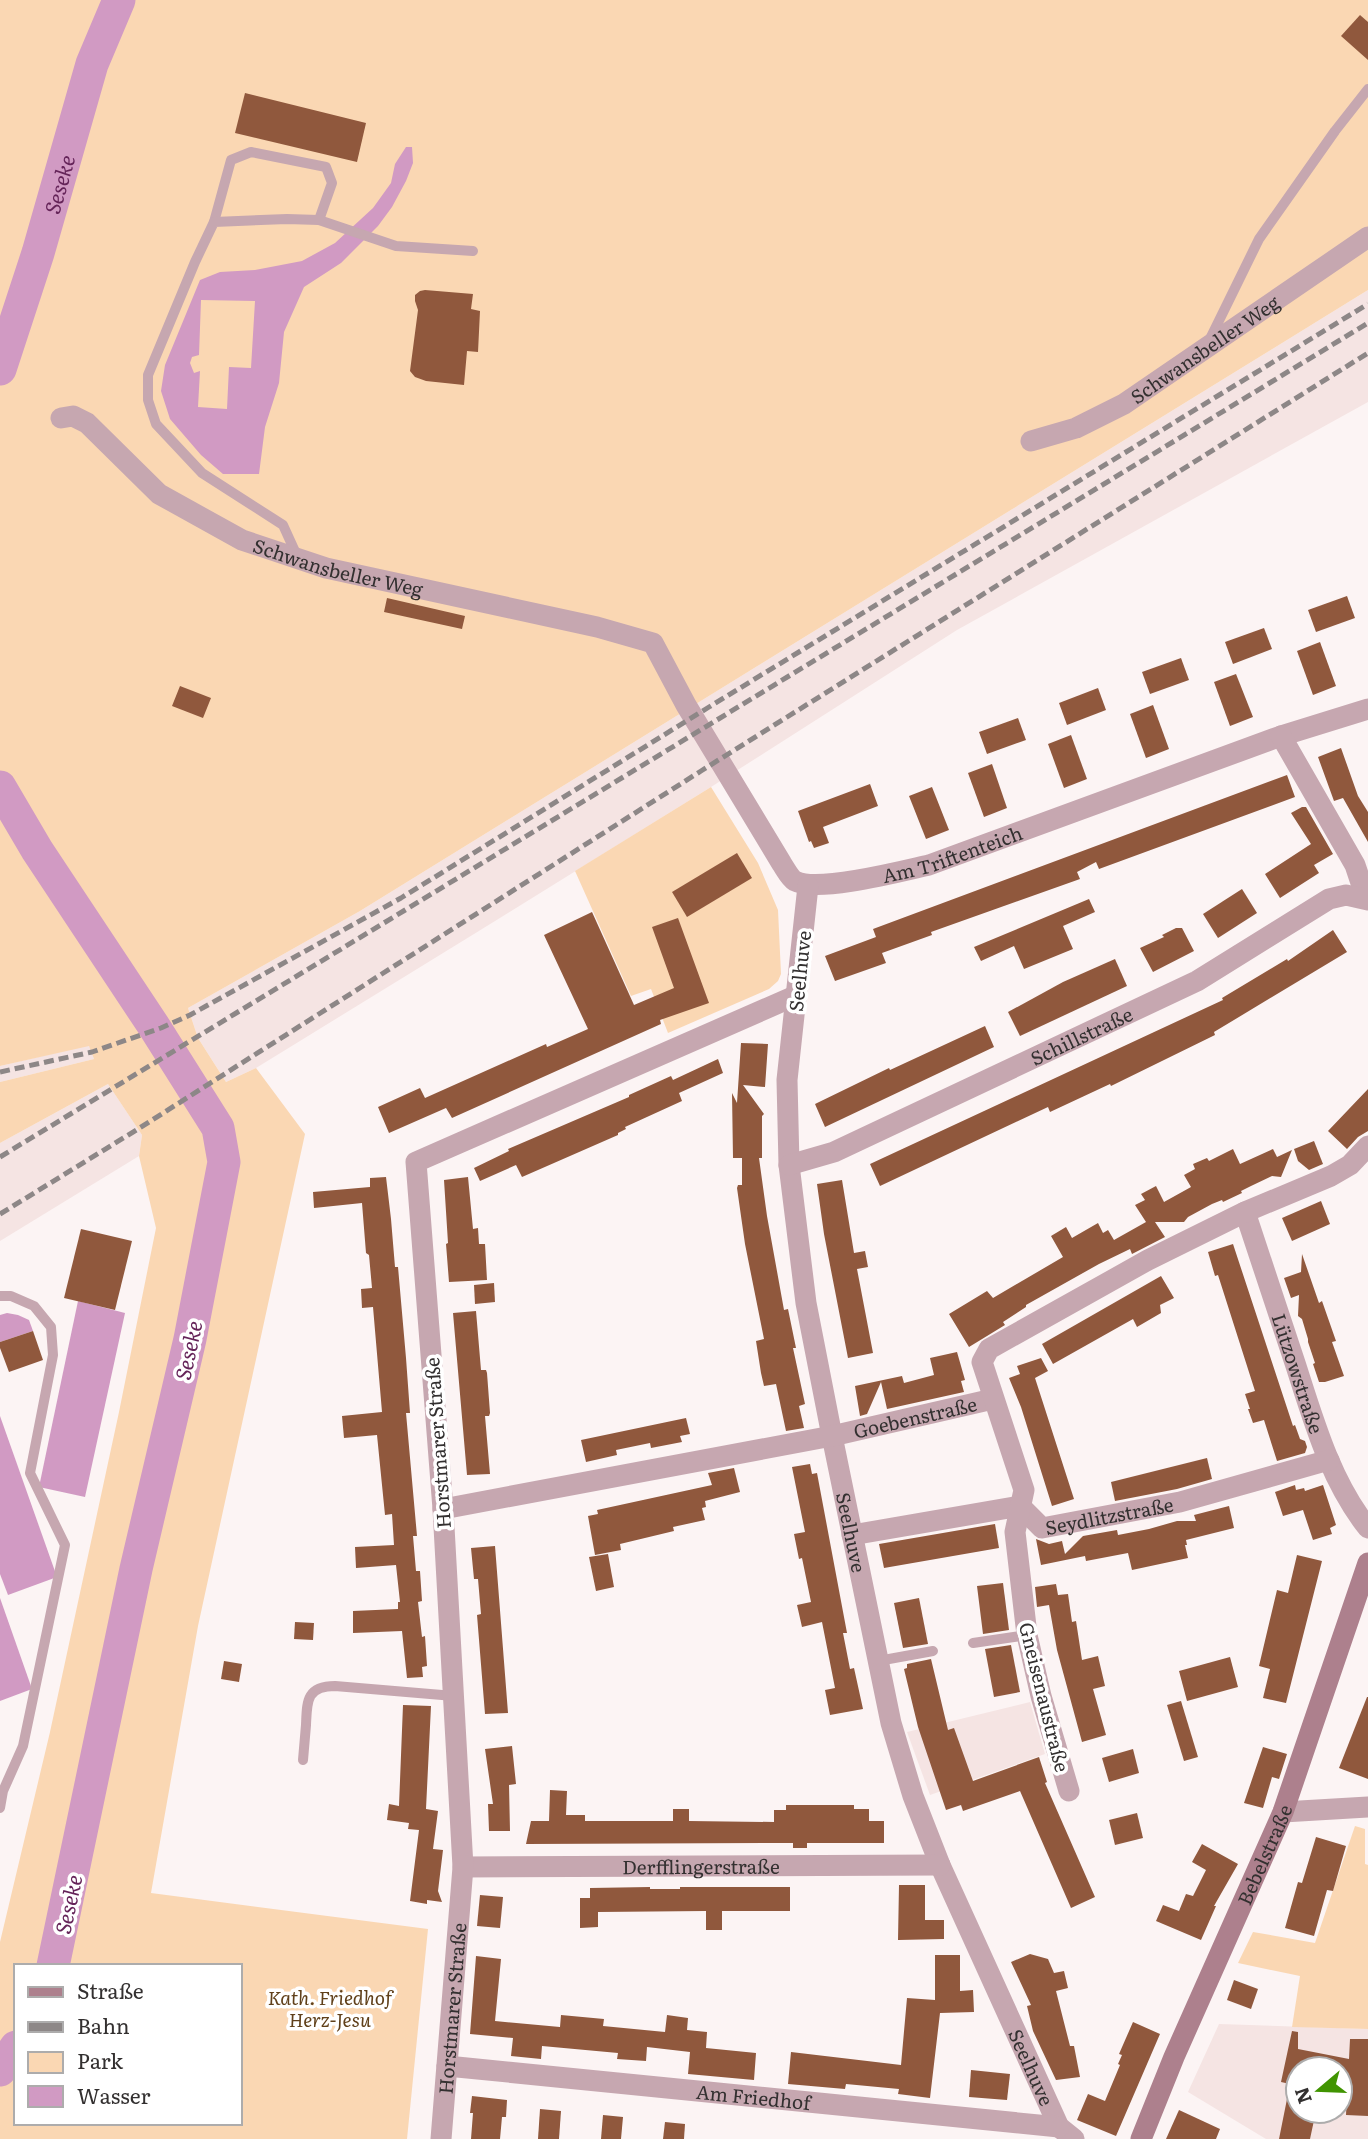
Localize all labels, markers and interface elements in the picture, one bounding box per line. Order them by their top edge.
water label: Seseke [35,151,81,217]
street label: Schwansbeller Weg [1124,288,1285,410]
street label: Schwansbeller Weg [250,531,426,603]
street label: Am Triftenteich [880,818,1026,889]
street label: Seelhuve [781,929,817,1013]
street label: Schillstraße [1025,999,1137,1072]
street label: Lützowstraße [1266,1310,1331,1438]
water label: Seseke [166,1317,208,1383]
street label: Horstmarer Straße [417,1356,457,1530]
street label: Goebenstraße [851,1389,980,1445]
street label: Seelhuve [830,1490,874,1575]
street label: Seydlitzstraße [1043,1490,1176,1541]
street label: Gneisenaustraße [1013,1619,1077,1775]
street label: Bebelstraße [1230,1801,1299,1909]
street label: Derfflingerstraße [622,1852,780,1880]
water label: Seseke [46,1871,88,1937]
street label: Horstmarer Straße [431,1922,472,2095]
legend [14,1964,242,2125]
text: Straße [77,1974,144,2005]
park label: Kath. Friedhof Herz-Jesu [268,1983,394,2033]
text: Bahn [77,2009,130,2040]
street label: Seelhuve [1002,2024,1061,2110]
text: Park [77,2044,123,2075]
north arrow [1284,2055,1354,2125]
street label: Am Friedhof [695,2077,814,2116]
text: Wasser [77,2079,150,2110]
text: N [1286,2084,1318,2108]

